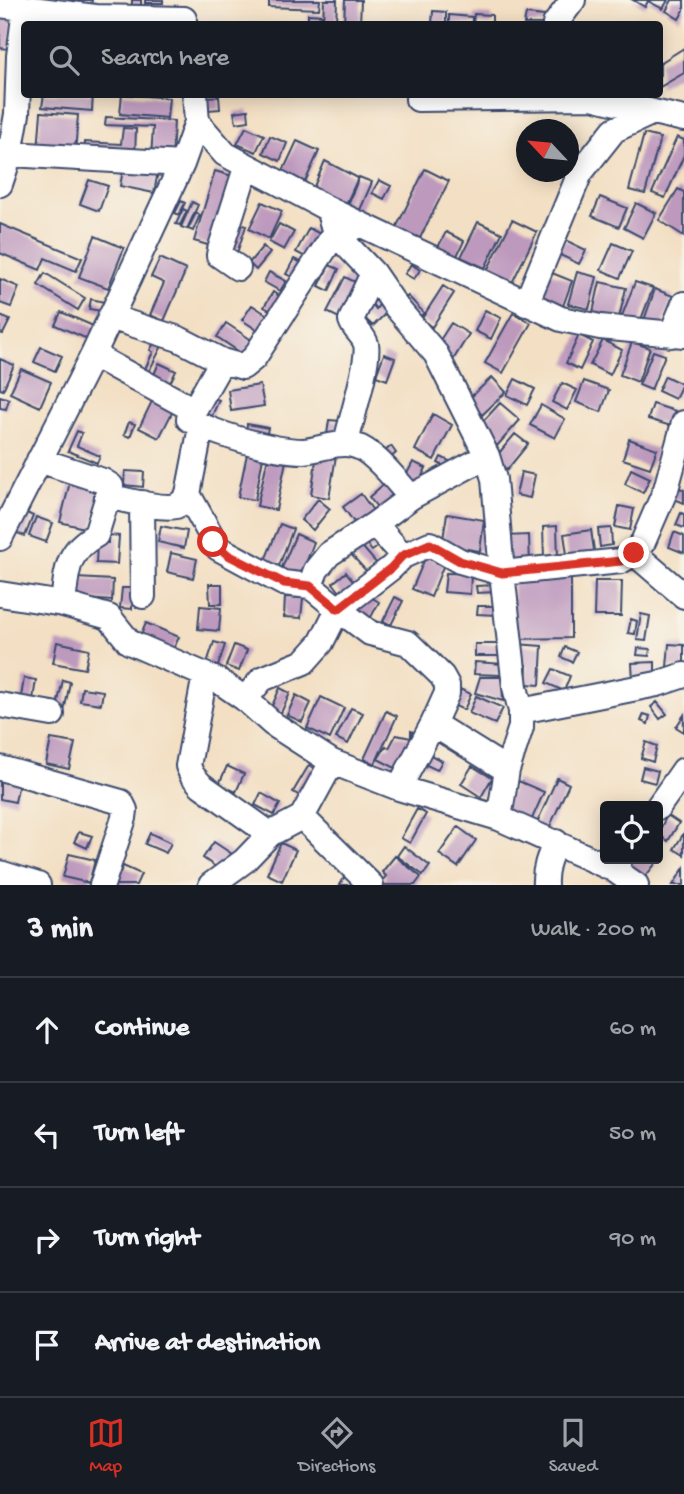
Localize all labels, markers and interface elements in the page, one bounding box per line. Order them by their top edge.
search box [21,21,663,98]
icon: search [45,41,83,79]
text: Search here [101,44,229,75]
north arrow [516,119,579,182]
route start [197,526,228,557]
route end [618,537,649,568]
map controls [600,801,663,864]
button: locate [600,801,663,864]
text: 3 min [28,913,93,948]
text: Walk · 200 m [531,917,656,944]
icon: ahead [28,1011,66,1049]
text: Continue [95,1014,189,1045]
text: 60 m [610,1016,656,1043]
icon: left [28,1116,66,1154]
text: Turn left [95,1119,183,1150]
text: 50 m [609,1121,656,1148]
icon: right [28,1221,66,1259]
text: Turn right [95,1224,199,1255]
text: 90 m [610,1226,656,1253]
icon: arrive [28,1326,66,1364]
text: Arrive at destination [95,1329,320,1360]
tab: Map [87,1414,125,1479]
tab: Directions [298,1414,375,1479]
tab: Saved [549,1414,597,1479]

